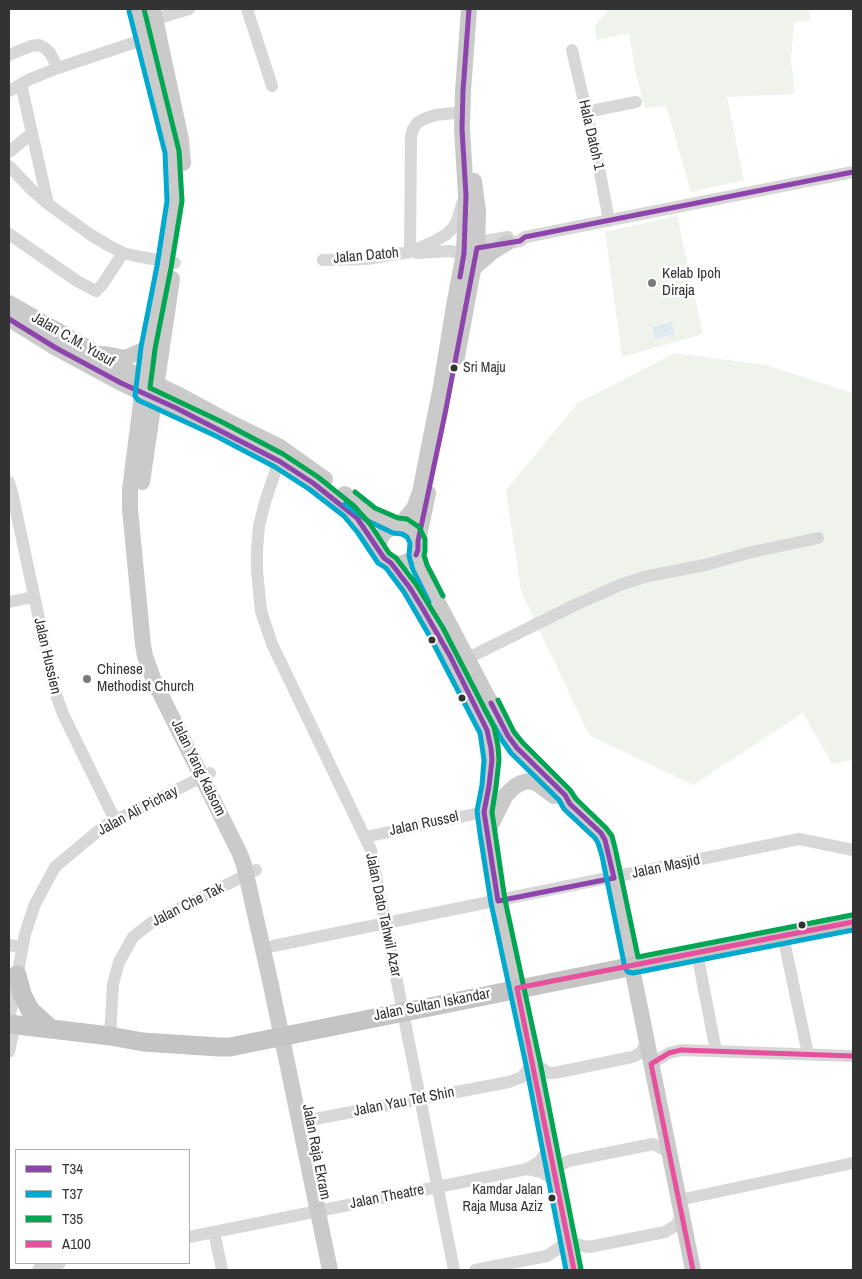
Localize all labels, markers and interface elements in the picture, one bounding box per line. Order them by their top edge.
street label: Hala Datoh 1 [574,98,608,172]
street label: Jalan Datoh [333,244,399,268]
place label: Kelab Ipoh Diraja [662,265,721,300]
marker: Kelab Ipoh Diraja [646,277,658,289]
street label: Jalan C.M. Yusuf [28,309,118,371]
place label: Sri Maju [463,360,506,376]
marker: Sri Maju [449,363,459,373]
street label: Jalan Hussien [29,616,65,696]
unlabelled marker [427,635,437,645]
place label: Chinese Methodist Church [97,661,194,696]
marker: Chinese Methodist Church [81,673,93,685]
unlabelled marker [457,693,467,703]
street label: Jalan Yang Kalsom [167,717,229,819]
street label: Jalan Ali Pichay [95,782,181,840]
street label: Jalan Russel [388,808,460,840]
street label: Jalan Dato Tahwil Azar [361,851,405,979]
street label: Jalan Masjid [630,851,702,883]
street label: Jalan Che Tak [149,879,227,931]
unlabelled marker [797,920,807,930]
street label: Jalan Sultan Iskandar [372,985,492,1025]
street label: Jalan Yau Tet Shin [352,1083,456,1121]
street label: Jalan Raja Ekram [298,1103,334,1201]
legend [15,1149,190,1264]
text: T34 [62,1158,83,1179]
street label: Jalan Theatre [348,1181,426,1213]
place label: Kamdar Jalan Raja Musa Aziz [463,1182,543,1214]
text: T37 [62,1183,83,1204]
marker: Kamdar Jalan Raja Musa Aziz [547,1193,557,1203]
text: T35 [62,1208,83,1229]
text: A100 [62,1233,91,1254]

